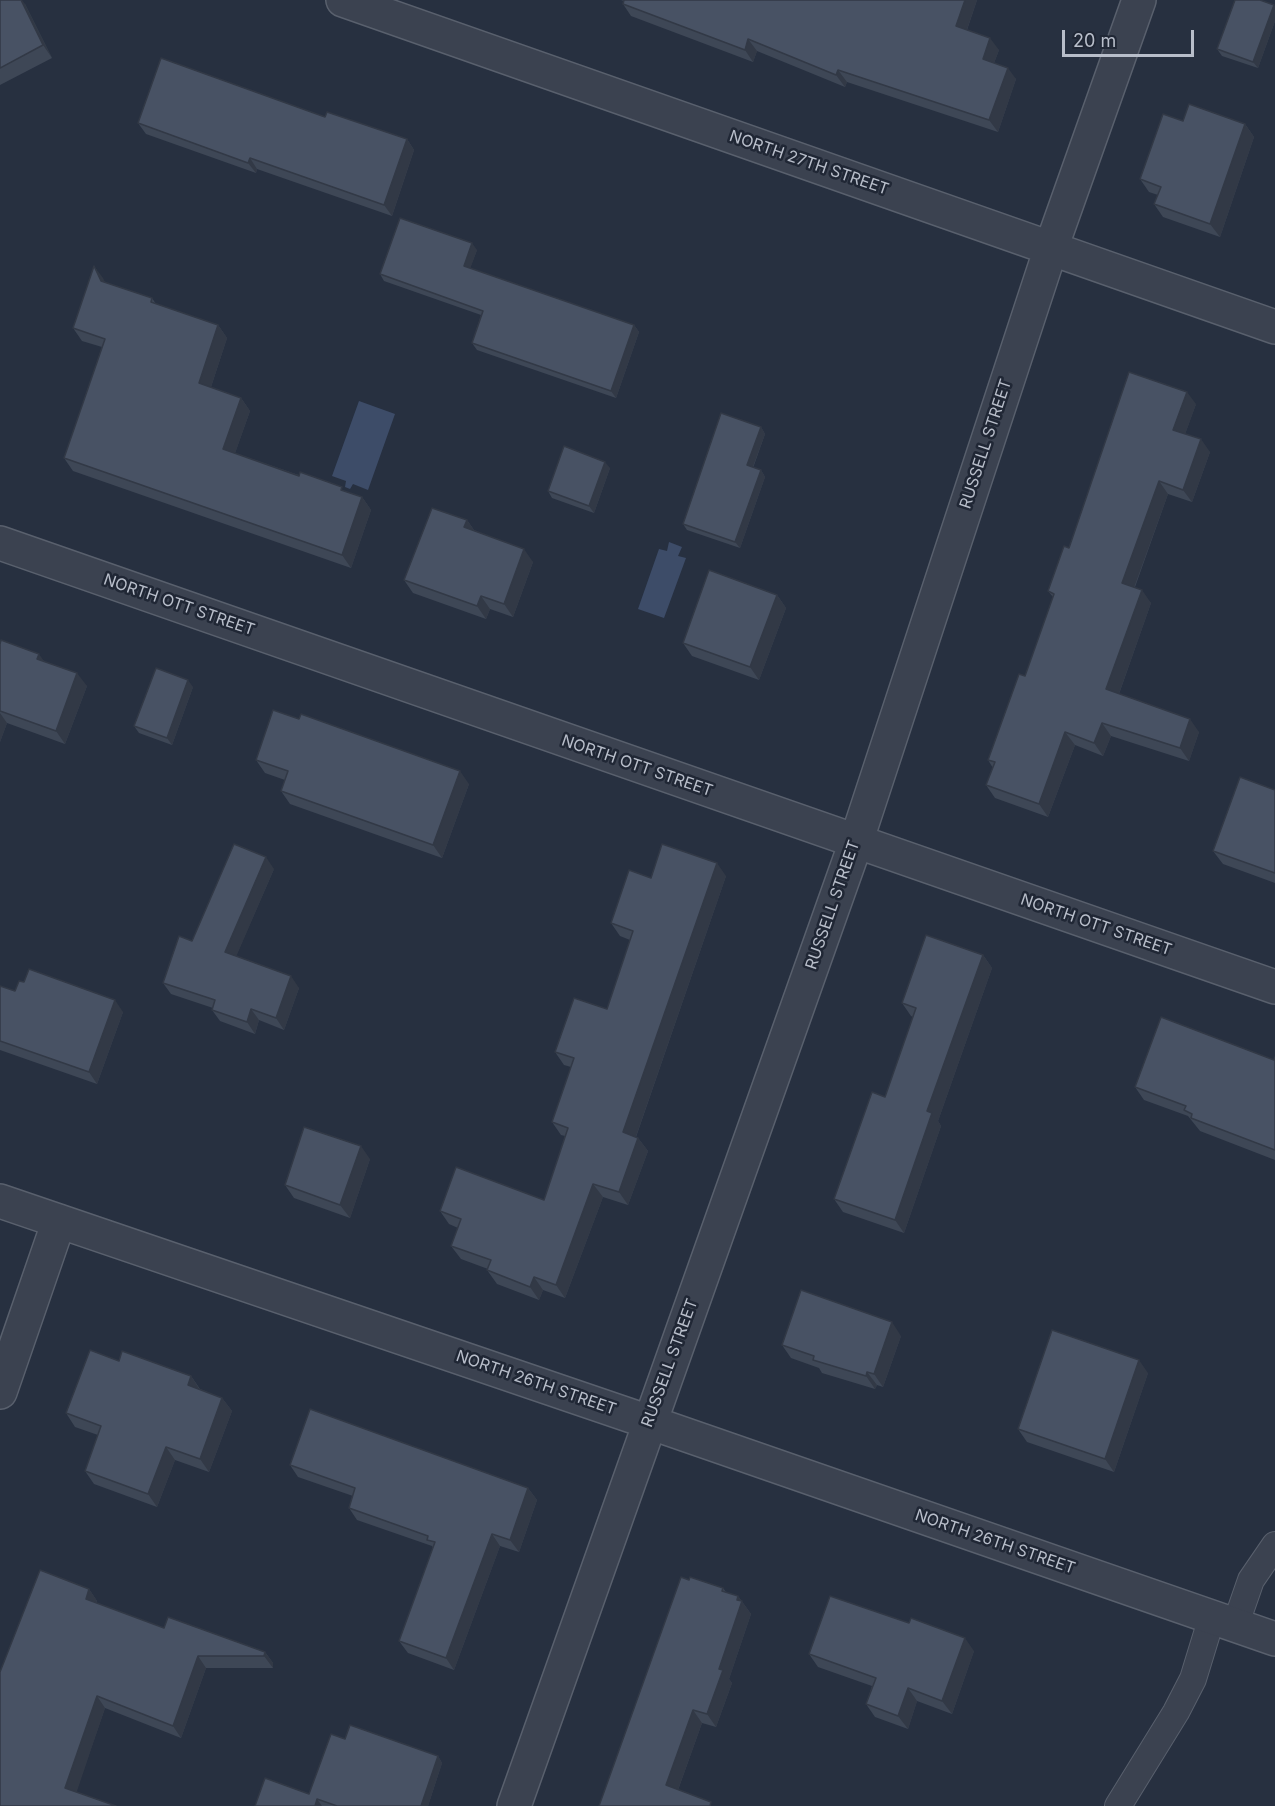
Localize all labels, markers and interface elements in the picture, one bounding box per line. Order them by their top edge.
scale bar [1065,18,1197,56]
text: 20 m [1073,30,1116,51]
street label: NORTH 27TH STREET [727,127,891,199]
street label: RUSSELL STREET [956,377,1016,511]
street label: NORTH OTT STREET [101,570,257,640]
street label: NORTH OTT STREET [559,731,715,801]
street label: RUSSELL STREET [802,838,864,972]
street label: NORTH OTT STREET [1018,890,1174,960]
street label: RUSSELL STREET [638,1296,702,1430]
street label: NORTH 26TH STREET [453,1347,619,1419]
street label: NORTH 26TH STREET [912,1506,1078,1578]

